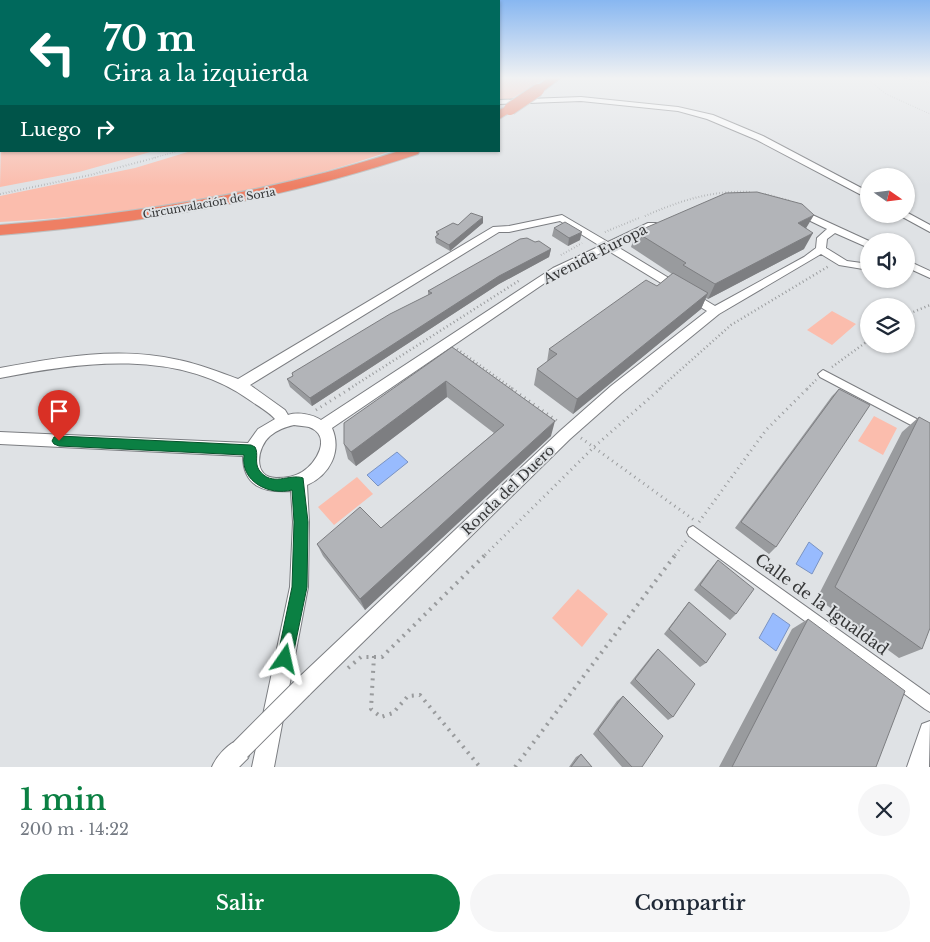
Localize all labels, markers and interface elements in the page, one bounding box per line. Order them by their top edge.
text: 70 m [103,17,196,60]
icon: left [20,20,85,85]
text: Gira a la izquierda [103,60,308,87]
icon: right [91,115,119,143]
text: Luego [20,118,81,141]
north arrow [860,168,915,222]
map controls [860,168,915,353]
street label: Circunvalación de Soria [142,184,277,222]
street label: Avenida Europa [539,220,650,288]
button: sound [860,233,915,288]
button: layers [860,298,915,353]
pin [38,390,80,441]
icon: arrive [45,397,73,425]
street label: Ronda del Duero [458,441,558,539]
street label: Calle de la Igualdad [751,549,893,659]
position arrow [258,632,310,684]
text: 1 min [20,781,106,818]
button: close [858,784,910,836]
text: 200 m · 14:22 [20,819,129,839]
button: Salir [20,874,460,932]
button: Compartir [470,874,910,932]

